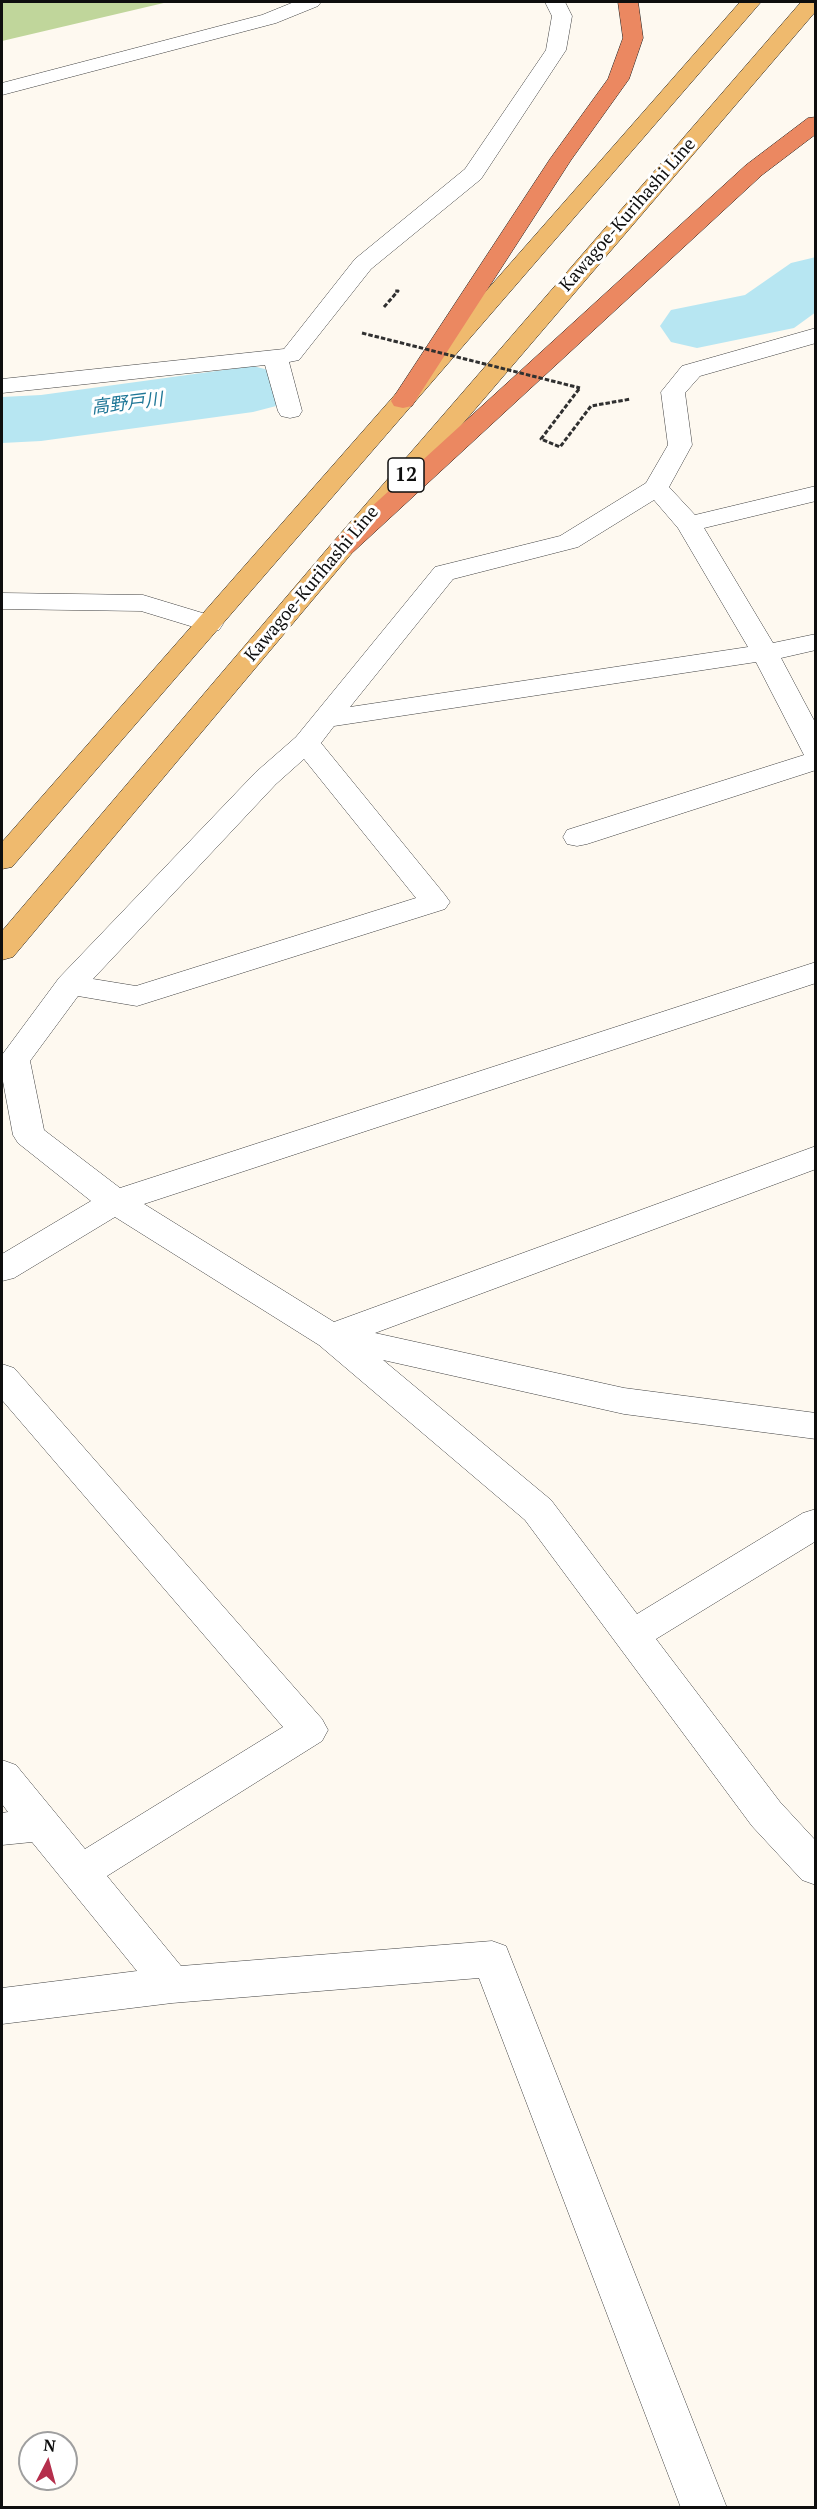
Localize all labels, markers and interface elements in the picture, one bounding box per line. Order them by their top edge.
street label: Kawagoe-Kurihashi Line [555,134,701,296]
water label: 高野戸川 [90,389,164,419]
road number: 12 [388,458,424,492]
street label: Kawagoe-Kurihashi Line [241,502,383,666]
north arrow [18,2431,78,2491]
text: N [42,2434,57,2457]

